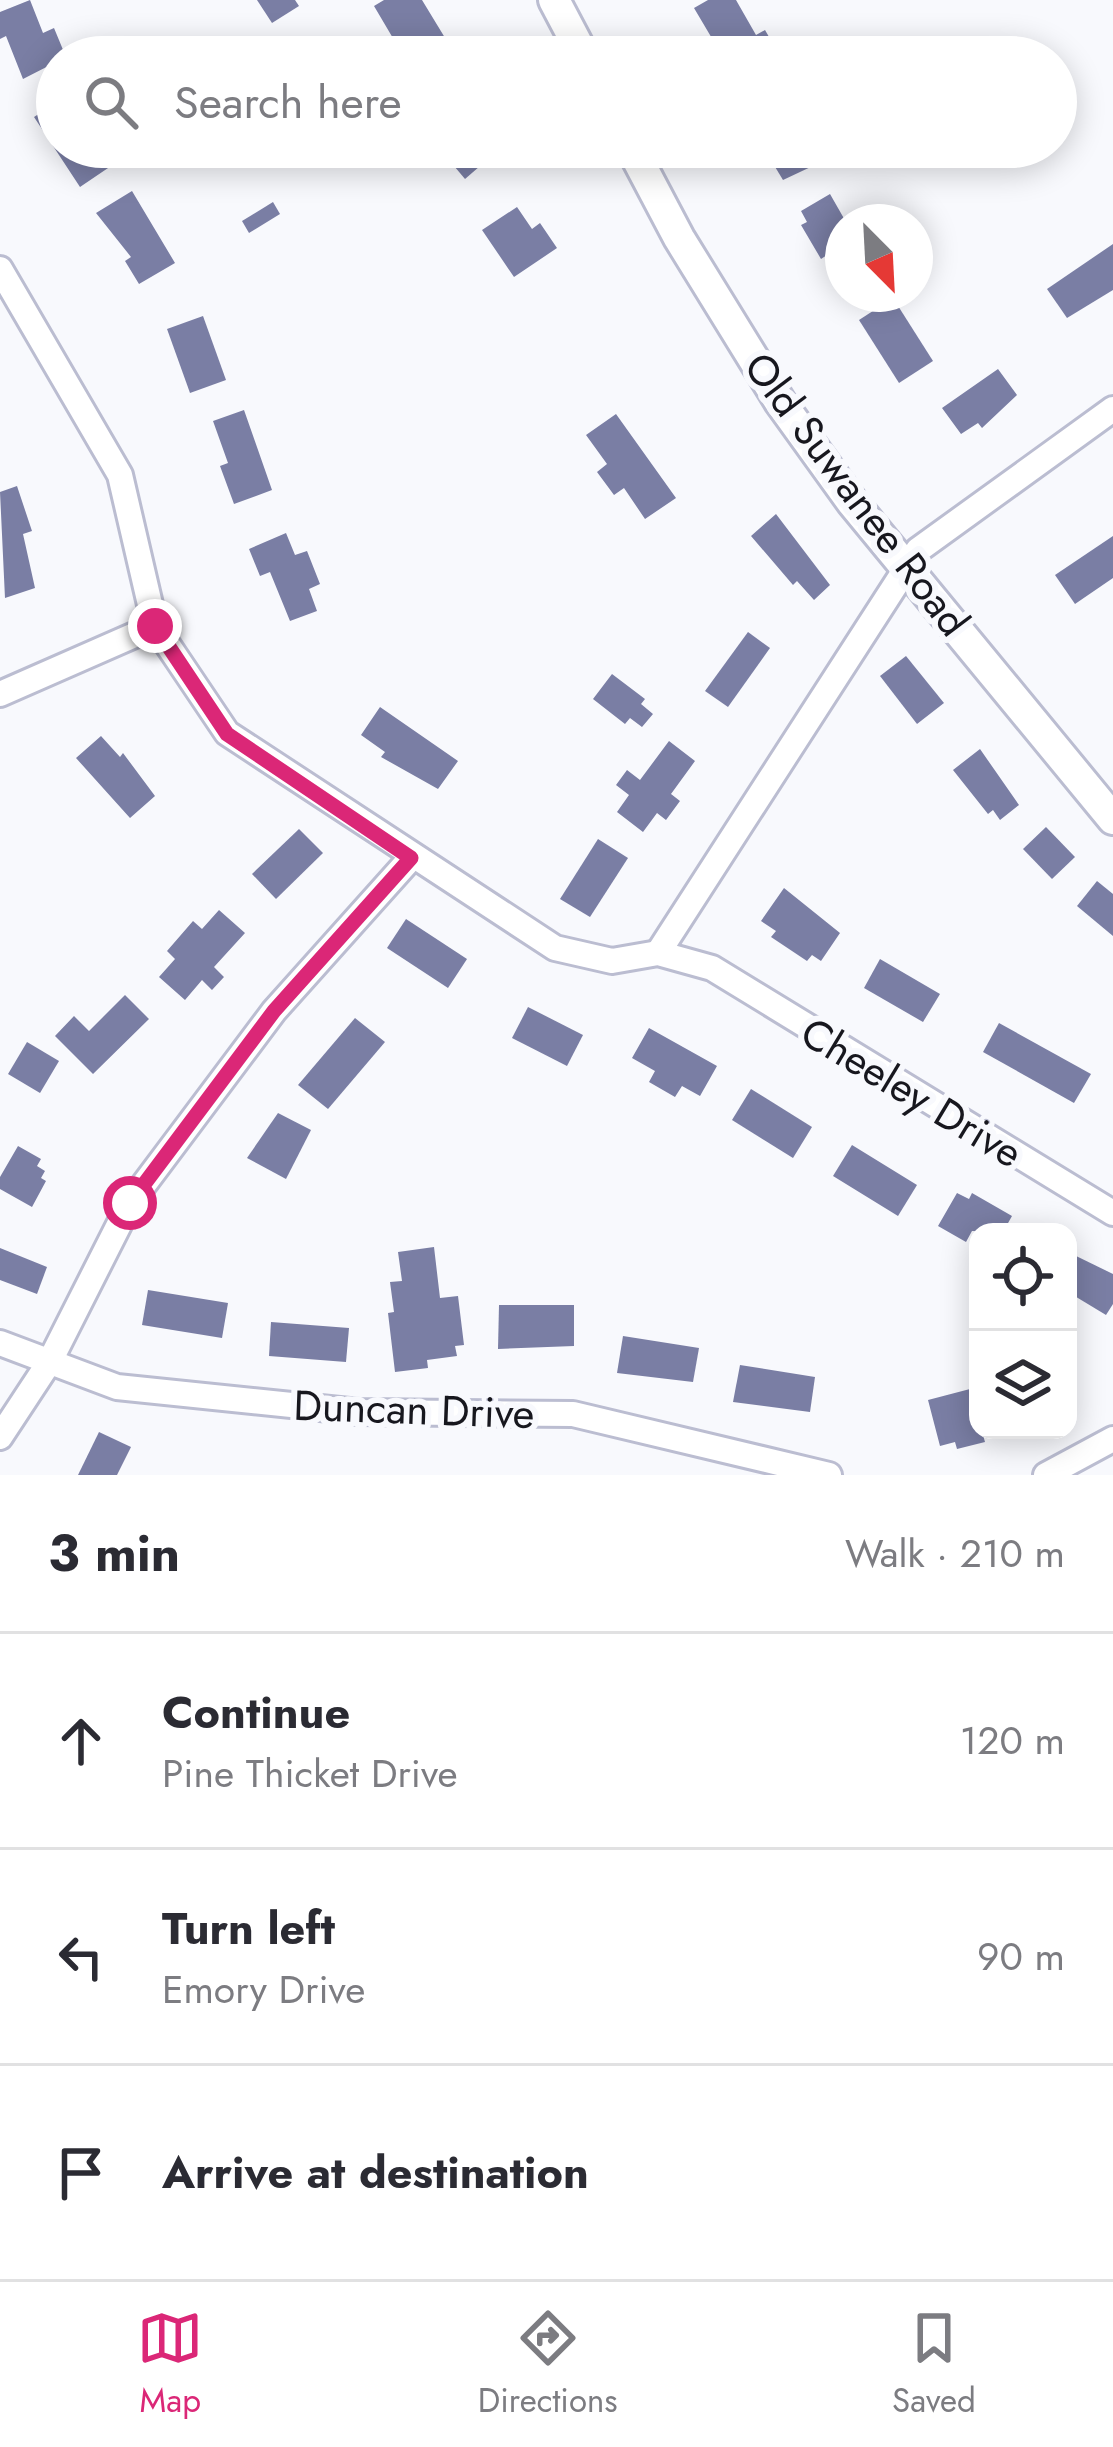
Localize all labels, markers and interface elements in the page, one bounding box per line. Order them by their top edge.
search box [36,36,1077,168]
icon: search [78,69,144,135]
text: Search here [174,70,402,135]
north arrow [825,204,933,312]
street label: Old Suwanee Road [729,339,984,649]
route end [128,599,182,653]
street label: Cheeley Drive [789,1002,1034,1183]
route start [103,1176,157,1230]
map controls [969,1223,1077,1439]
button: locate [969,1223,1077,1331]
button: layers [969,1331,1077,1439]
street label: Duncan Drive [293,1375,535,1444]
text: 3 min [48,1516,180,1590]
text: Walk · 210 m [845,1525,1065,1582]
text: Continue [162,1680,350,1745]
icon: ahead [48,1708,114,1774]
text: 120 m [960,1712,1065,1769]
text: Pine Thicket Drive [162,1745,458,1802]
text: Turn left [162,1896,335,1961]
icon: left [48,1924,114,1990]
text: 90 m [977,1928,1065,1985]
text: Emory Drive [162,1961,365,2018]
icon: arrive [48,2140,114,2206]
text: Arrive at destination [162,2140,589,2205]
tab: Map [137,2305,203,2424]
tab: Directions [478,2305,618,2424]
tab: Saved [892,2305,976,2424]

